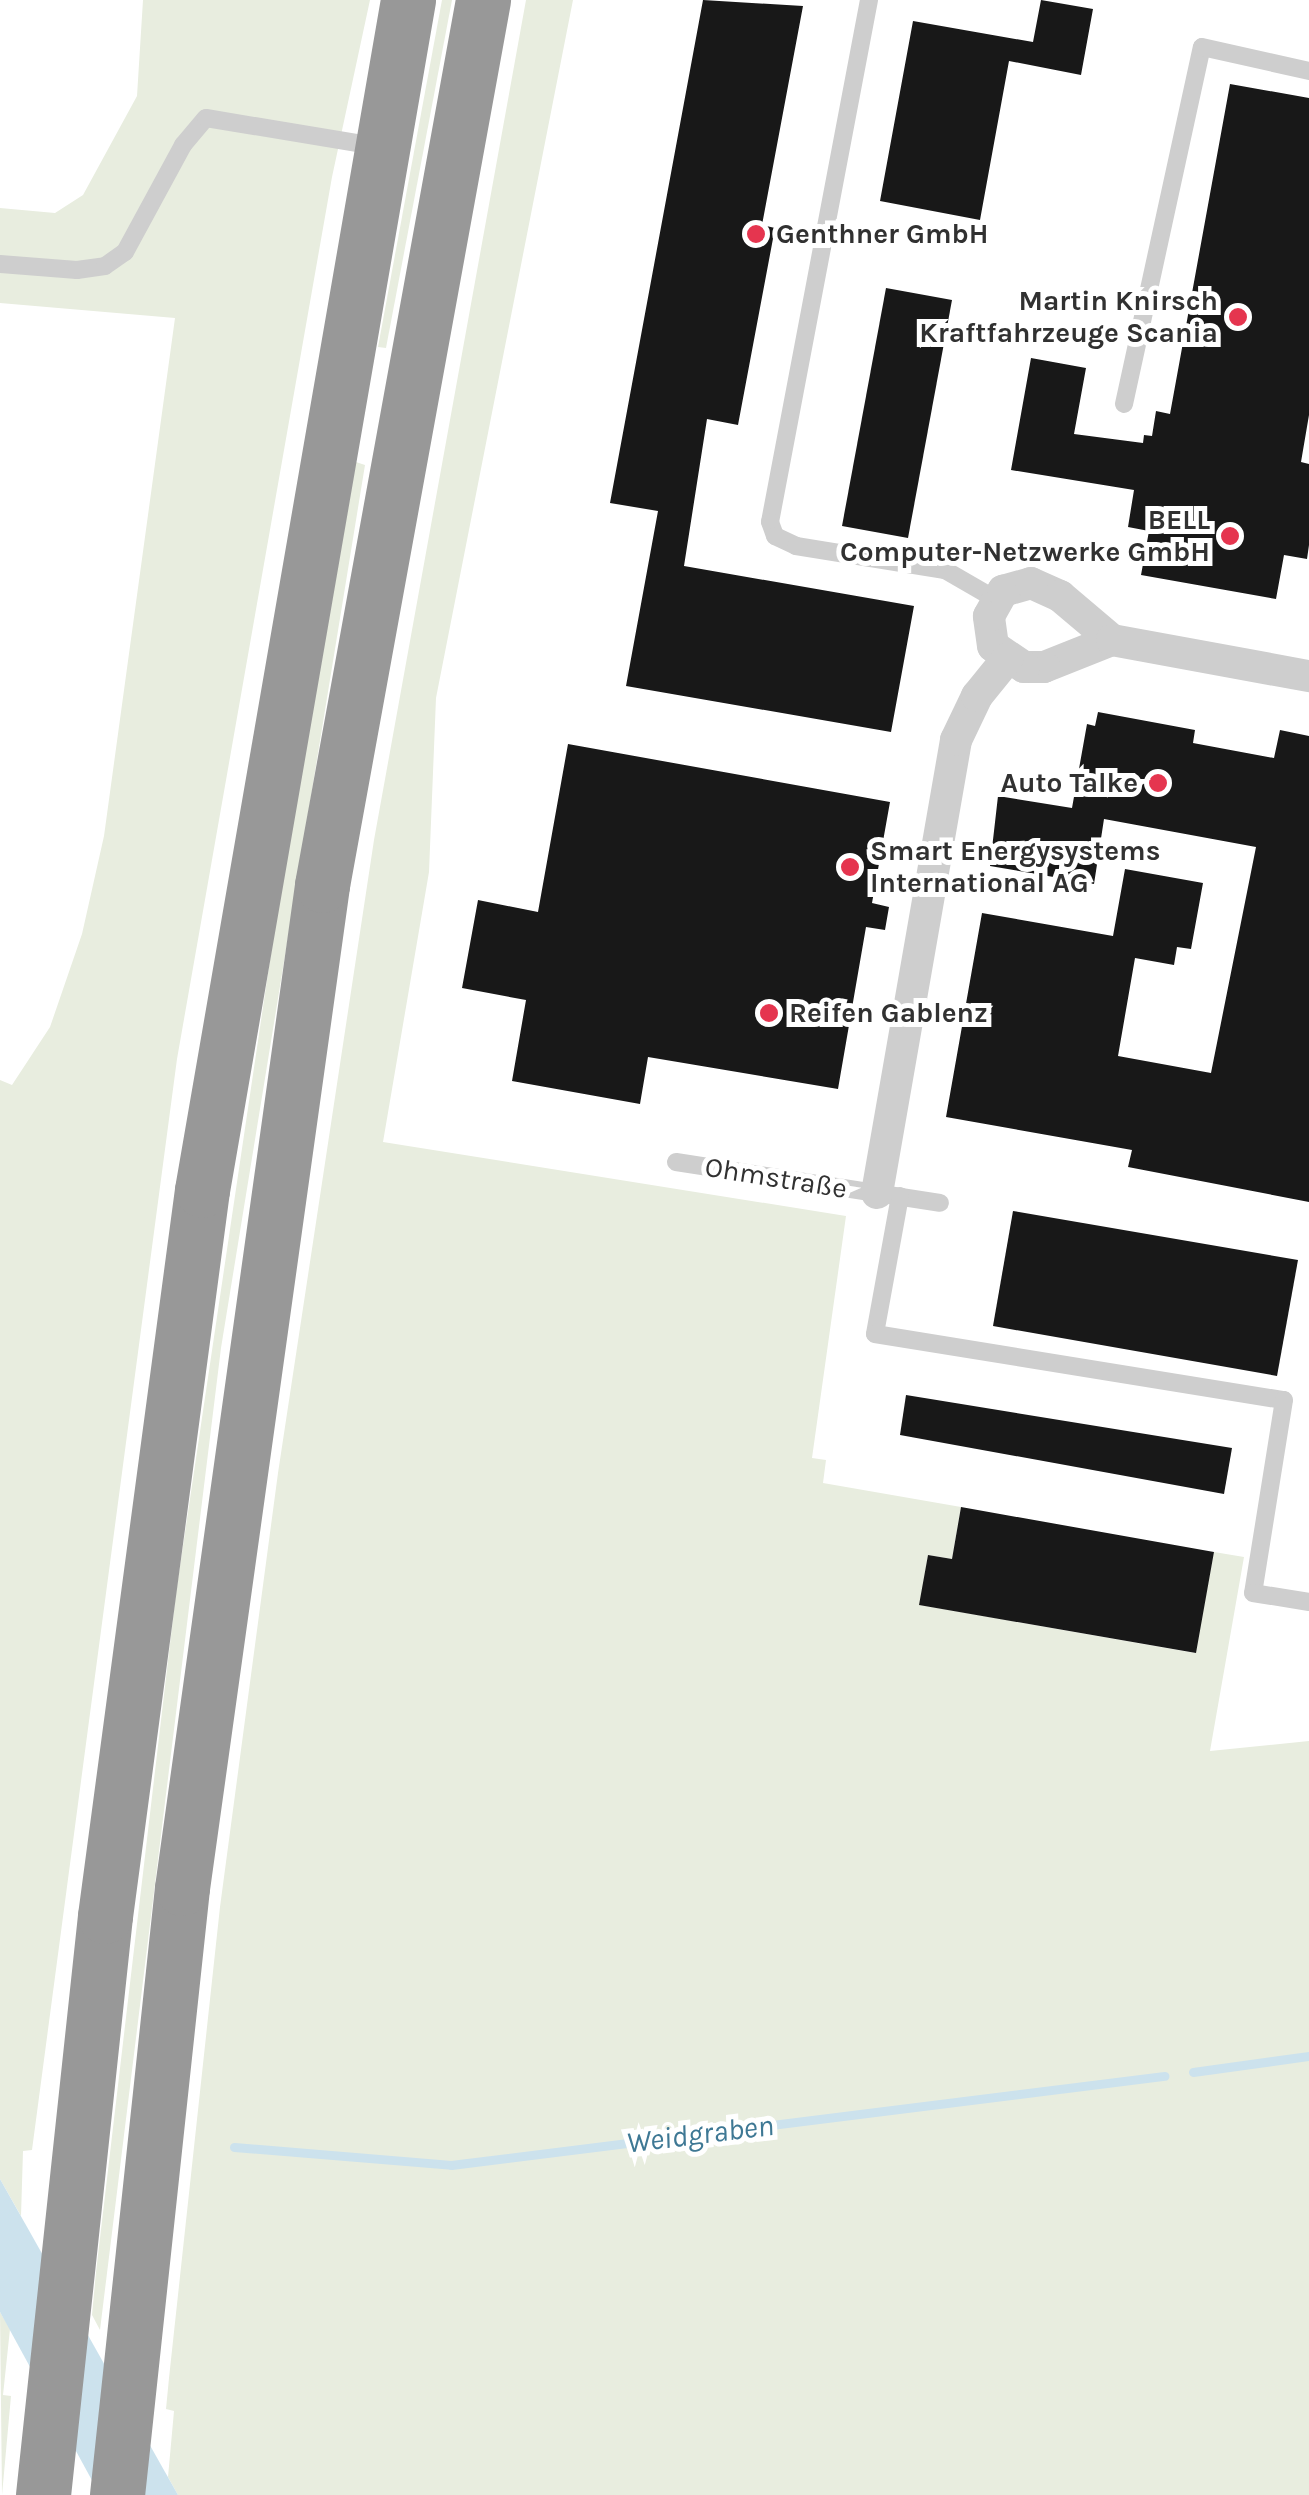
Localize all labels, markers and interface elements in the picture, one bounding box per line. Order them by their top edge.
place label: Genthner GmbH [776,217,989,251]
marker: Genthner GmbH [745,223,767,245]
place label: Martin Knirsch Kraftfahrzeuge Scania [919,284,1218,350]
marker: Martin Knirsch Kraftfahrzeuge Scania [1227,306,1249,328]
place label: BELL Computer-Netzwerke GmbH [840,503,1210,569]
marker: BELL Computer-Netzwerke GmbH [1219,525,1241,547]
place label: Auto Talke [1000,766,1138,800]
marker: Auto Talke [1147,772,1169,794]
place label: Smart Energysystems International AG [870,834,1160,900]
marker: Smart Energysystems International AG [839,856,861,878]
place label: Reifen Gablenz [789,996,988,1030]
marker: Reifen Gablenz [758,1002,780,1024]
street label: Ohmstraße [703,1150,849,1206]
water label: Weidgraben [624,2107,776,2161]

